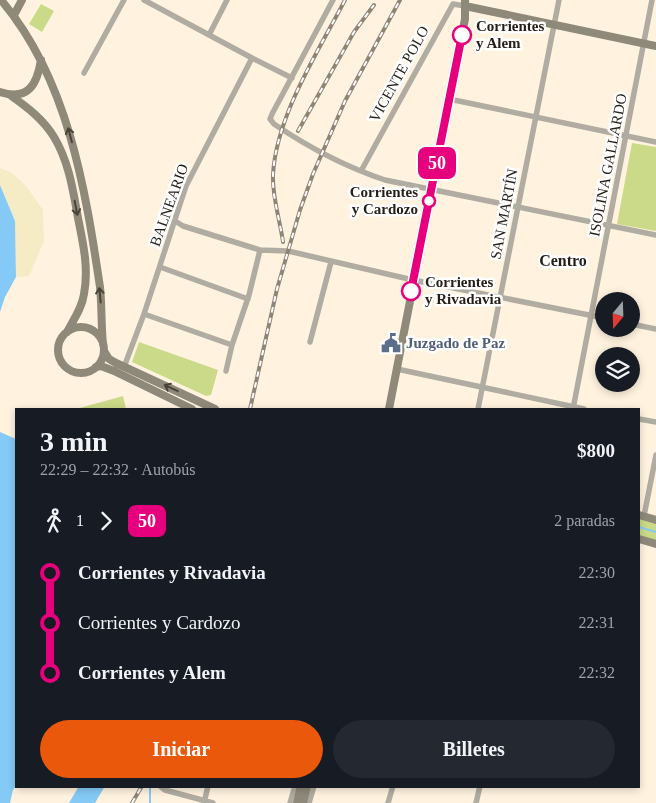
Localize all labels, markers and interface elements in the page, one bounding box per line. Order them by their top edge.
place label: Corrientes y Alem [476,18,544,51]
street label: VICENTE POLO [366,23,432,125]
marker: Corrientes y Alem [452,25,472,45]
street label: ISOLINA GALLARDO [586,92,630,238]
one-way arrow [65,128,74,144]
line badge: 50 [414,147,460,179]
text: 50 [428,153,446,173]
street label: BALNEARIO [147,161,191,248]
street label: SAN MARTÍN [487,167,521,261]
place label: Corrientes y Cardozo [350,184,418,217]
marker: Corrientes y Cardozo [422,194,436,208]
one-way arrow [72,200,82,216]
district label: Centro [539,252,587,269]
place label: Corrientes y Rivadavia [425,274,502,307]
marker: Corrientes y Rivadavia [401,281,421,301]
one-way arrow [95,287,105,303]
north arrow [595,292,640,338]
map controls [595,292,640,392]
public building icon: Juzgado de Paz [380,332,402,354]
place label: Juzgado de Paz [406,335,506,351]
button: layers [595,347,640,392]
one-way arrow [164,383,179,393]
text: 3 min [40,426,108,457]
text: $800 [577,440,615,461]
text: 22:29 – 22:32 · Autobús [40,461,196,478]
icon: walk [40,507,68,535]
icon: forward [92,507,120,535]
text: 50 [138,511,156,531]
text: 1 [76,512,84,529]
text: 2 paradas [554,512,615,529]
text: Corrientes y Rivadavia [78,562,266,583]
text: 22:30 [579,564,615,581]
text: Corrientes y Cardozo [78,612,241,633]
text: 22:31 [579,614,615,631]
text: Corrientes y Alem [78,662,226,683]
text: 22:32 [579,664,615,681]
button: Iniciar [40,720,323,778]
button: Billetes [333,720,615,778]

